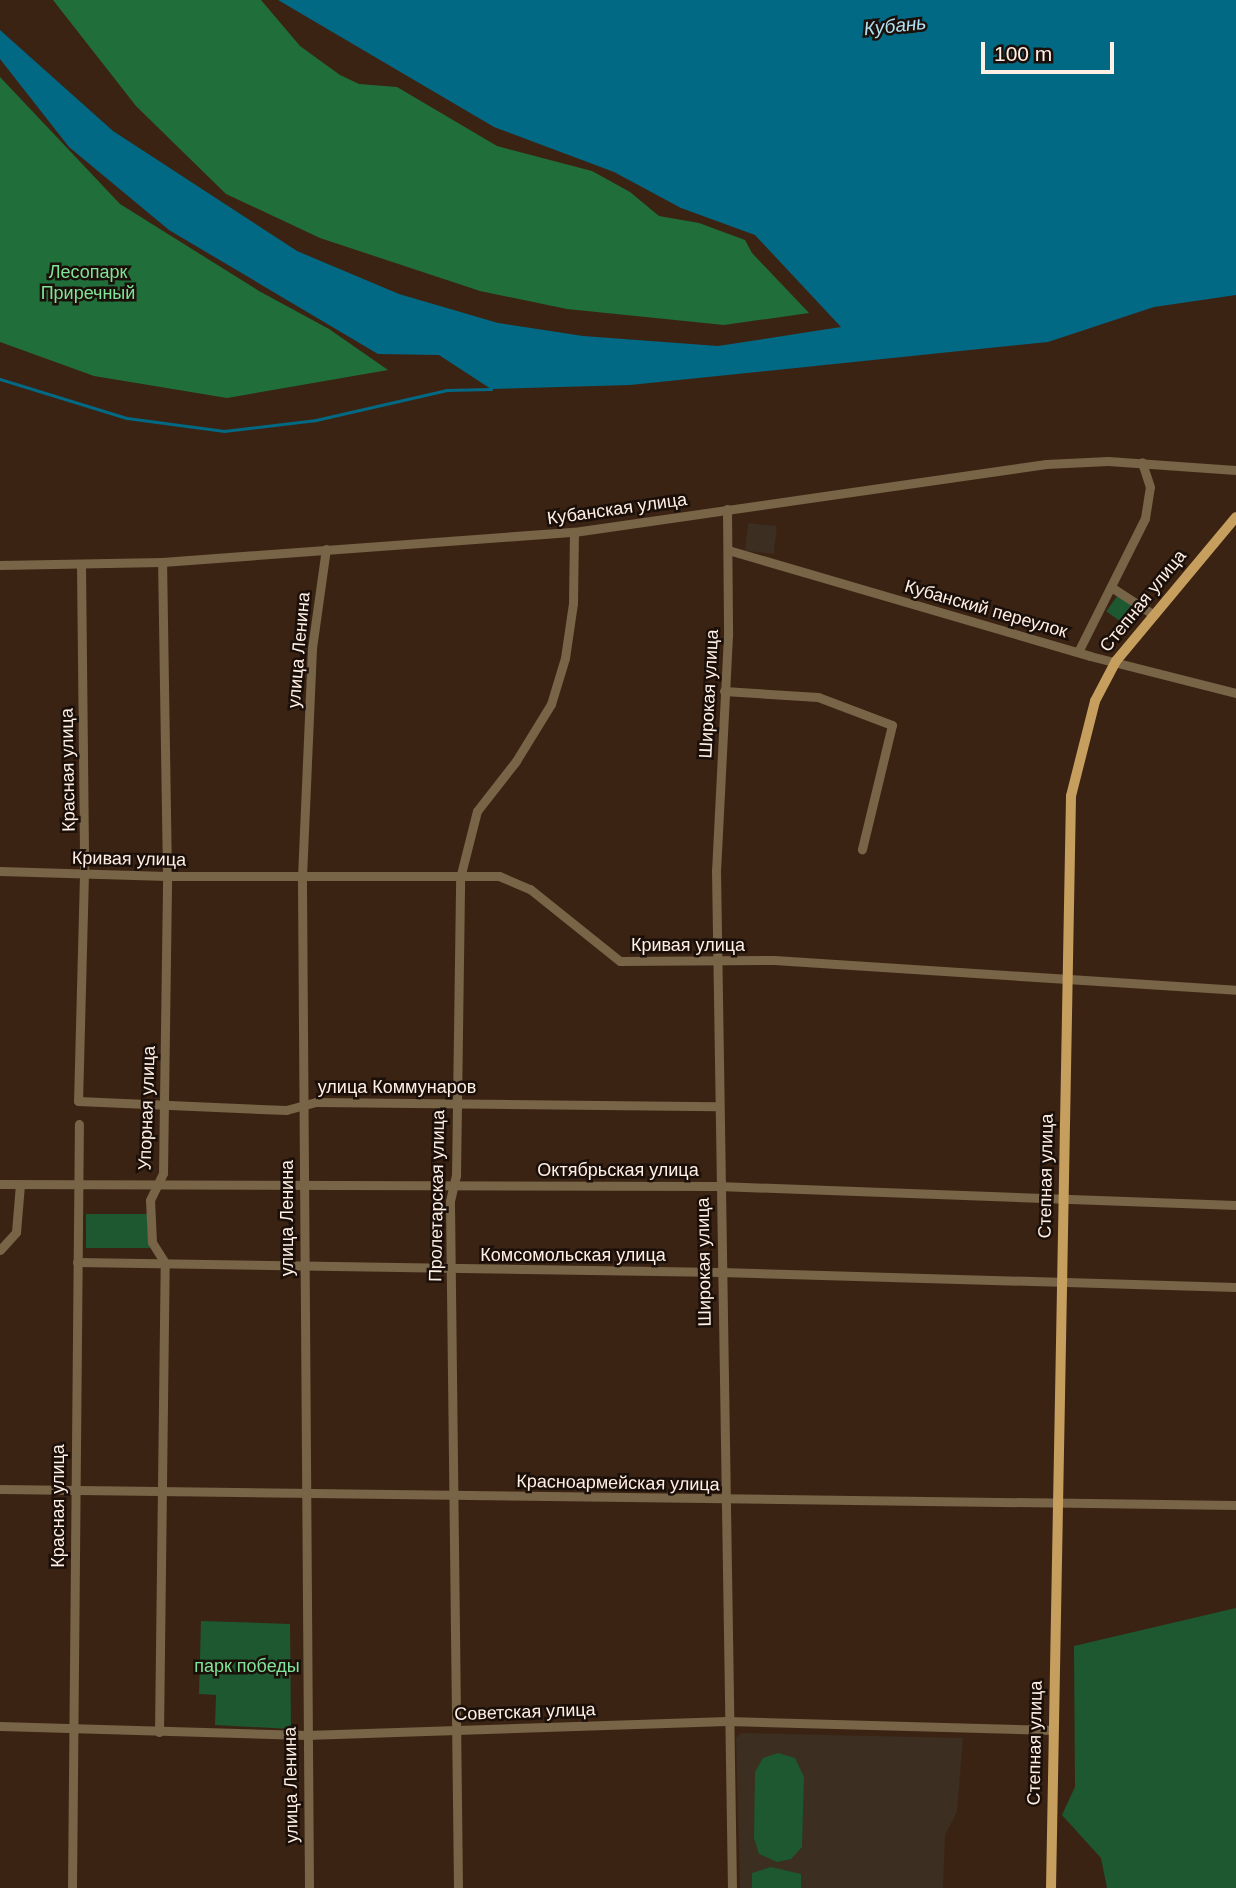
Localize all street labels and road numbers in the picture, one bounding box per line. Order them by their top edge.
street label: Кубанская улица [546,488,688,530]
street label: Степная улица [1095,546,1191,656]
street label: Кубанский переулок [902,575,1070,643]
street label: улица Ленина [283,591,315,709]
street label: Широкая улица [695,629,723,759]
street label: Красная улица [56,708,80,832]
street label: Кривая улица [72,847,186,871]
street label: Кривая улица [631,934,745,956]
street label: Упорная улица [134,1045,160,1171]
street label: улица Коммунаров [318,1076,476,1098]
street label: Пролетарская улица [425,1110,449,1282]
street label: Степная улица [1034,1113,1058,1239]
street label: Октябрьская улица [537,1159,699,1181]
street label: улица Ленина [276,1160,298,1276]
street label: Широкая улица [692,1197,716,1327]
street label: Комсомольская улица [480,1244,666,1266]
street label: Красная улица [47,1444,69,1568]
street label: Красноармейская улица [516,1470,720,1496]
street label: Степная улица [1023,1680,1047,1806]
street label: Советская улица [454,1699,596,1725]
street label: улица Ленина [279,1727,303,1843]

